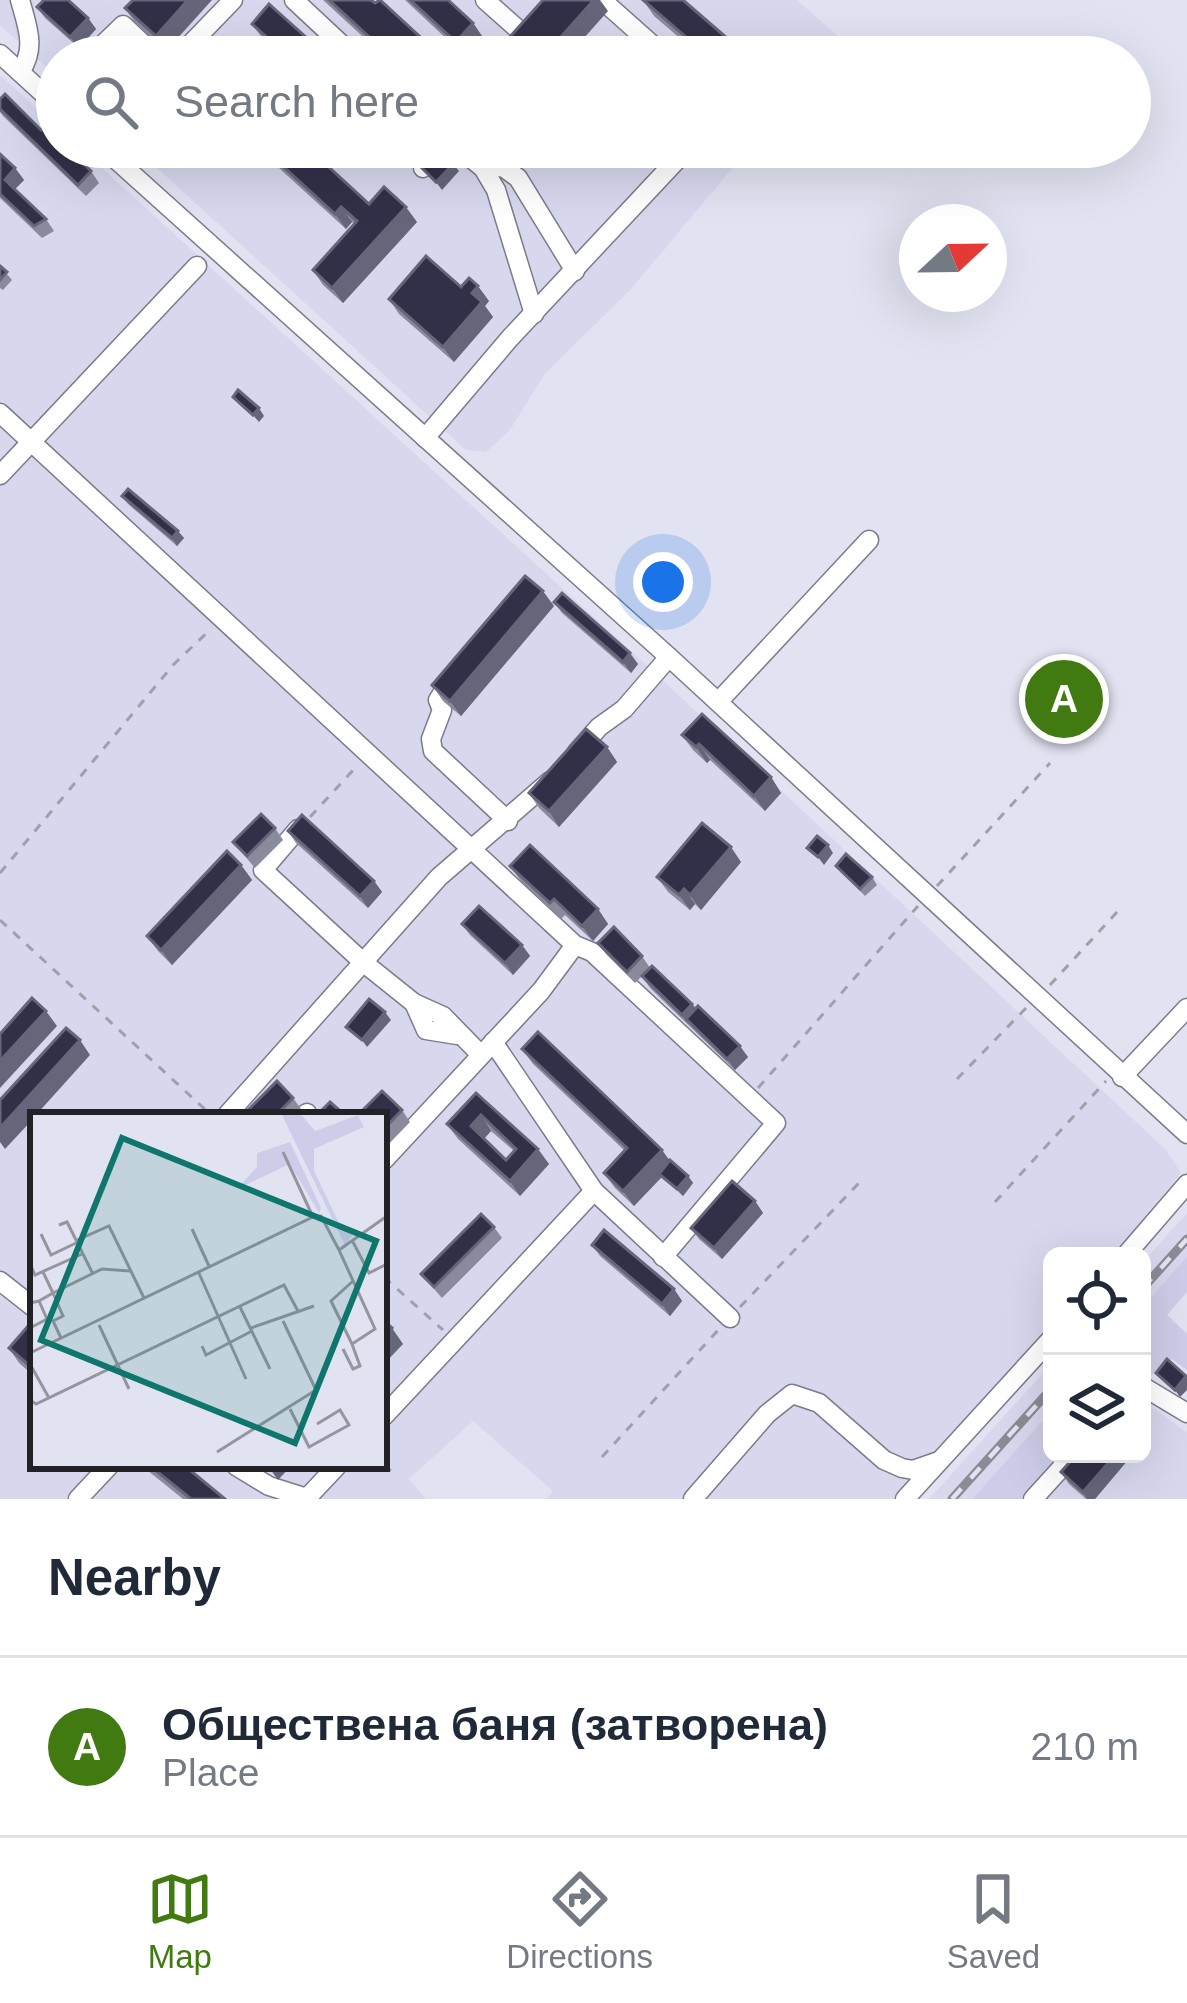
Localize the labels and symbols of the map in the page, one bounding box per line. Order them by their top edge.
north arrow [899,204,1007,312]
your location [633,552,693,612]
pin: A [1025,654,1103,744]
inset map [30,1112,387,1469]

